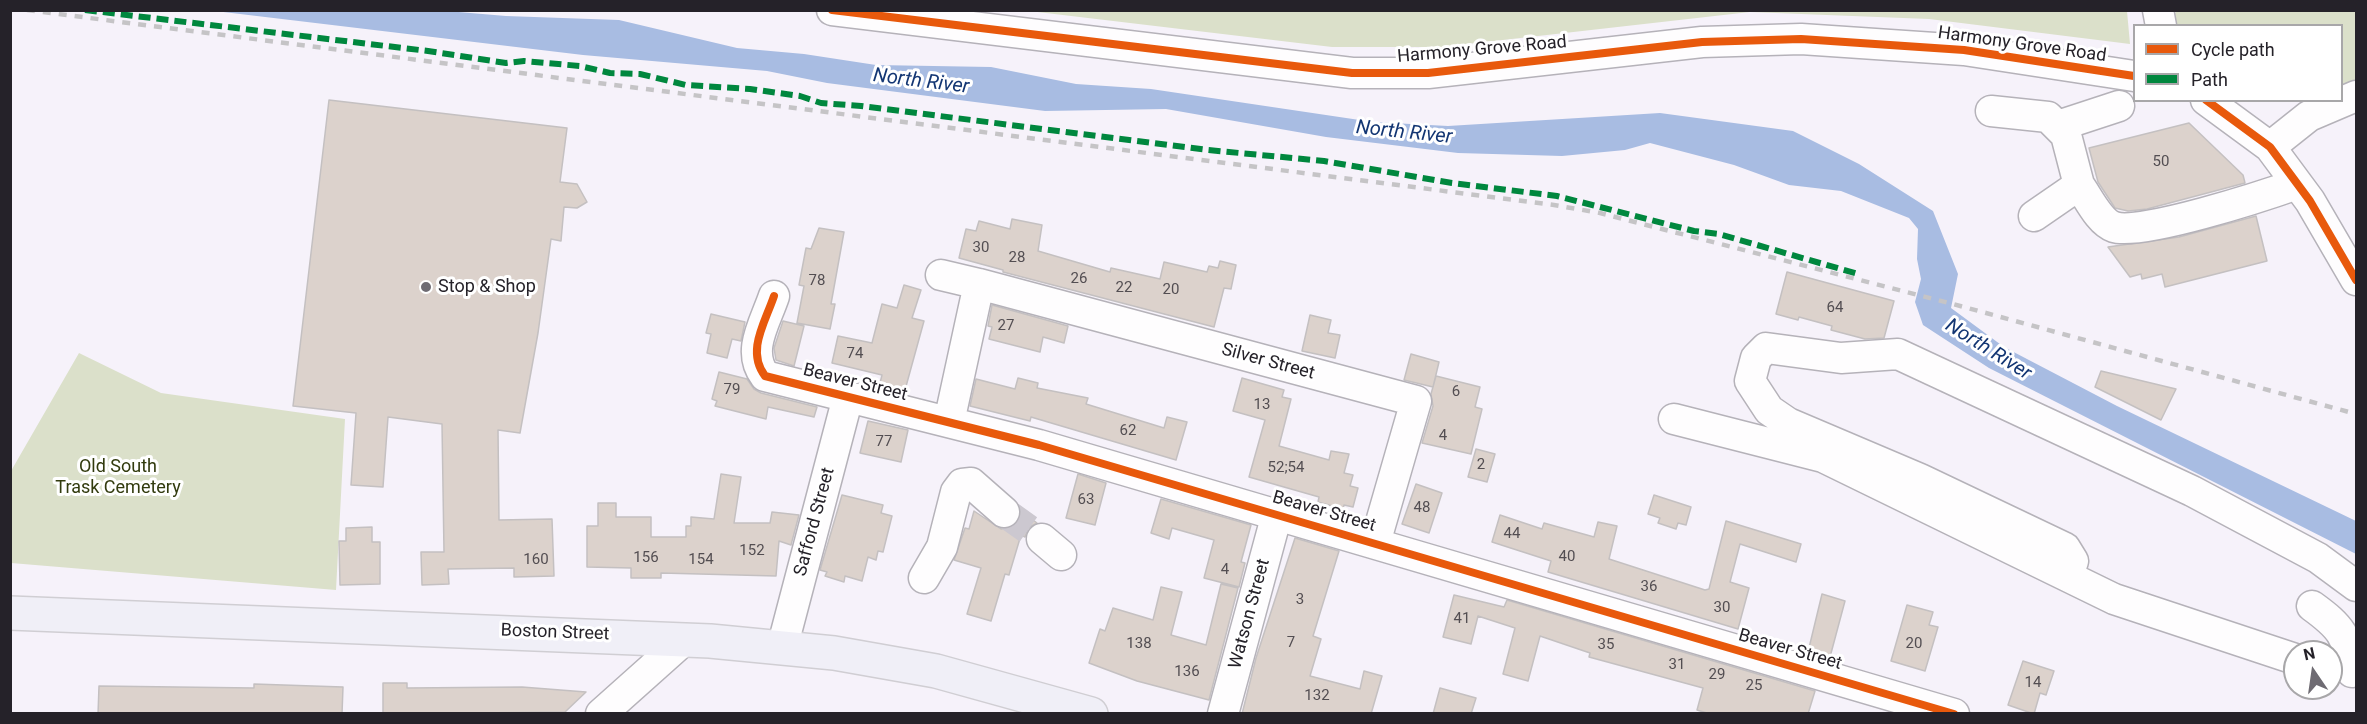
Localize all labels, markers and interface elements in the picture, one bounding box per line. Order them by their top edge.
street label: Harmony Grove Road [1936,22,2108,68]
legend [2133,24,2343,102]
street label: Harmony Grove Road [1396,32,1568,68]
text: Cycle path [2191,39,2275,60]
water label: North River [872,64,970,100]
text: Path [2191,69,2228,90]
water label: North River [1355,116,1453,150]
house number: 50 [2153,153,2169,171]
house number: 30 [973,239,989,257]
house number: 28 [1009,249,1025,267]
house number: 26 [1071,270,1087,288]
house number: 78 [809,272,825,290]
place label: Stop & Shop [438,276,536,298]
house number: 22 [1116,279,1132,297]
marker: Stop & Shop [419,280,433,294]
house number: 20 [1163,281,1179,299]
house number: 64 [1827,299,1843,317]
water label: North River [1941,314,2035,386]
house number: 27 [998,317,1014,335]
street label: Silver Street [1219,339,1317,385]
house number: 74 [847,345,863,363]
street label: Beaver Street [801,360,909,406]
house number: 79 [724,381,740,399]
house number: 6 [1452,383,1460,401]
house number: 13 [1254,396,1270,414]
house number: 62 [1120,422,1136,440]
house number: 4 [1439,427,1447,445]
house number: 77 [876,433,892,451]
park label: Old South Trask Cemetery [55,456,181,498]
house number: 2 [1477,456,1485,474]
house number: 52;54 [1268,459,1304,477]
street label: Safford Street [790,465,840,579]
street label: Beaver Street [1270,487,1378,537]
house number: 63 [1078,491,1094,509]
house number: 48 [1414,499,1430,517]
house number: 44 [1504,525,1520,543]
house number: 152 [739,542,765,560]
house number: 40 [1559,548,1575,566]
house number: 156 [633,549,659,567]
house number: 160 [523,551,549,569]
house number: 154 [688,551,714,569]
street label: Watson Street [1225,557,1275,671]
house number: 4 [1221,561,1229,579]
house number: 36 [1641,578,1657,596]
house number: 3 [1296,591,1304,609]
house number: 30 [1714,599,1730,617]
house number: 41 [1454,610,1470,628]
street label: Boston Street [500,620,610,646]
street label: Beaver Street [1736,625,1844,675]
house number: 7 [1287,634,1295,652]
house number: 138 [1126,635,1152,653]
house number: 20 [1906,635,1922,653]
house number: 35 [1598,636,1614,654]
north arrow [2283,640,2343,700]
text: N [2302,643,2317,664]
house number: 31 [1669,656,1685,674]
house number: 136 [1174,663,1200,681]
house number: 29 [1709,666,1725,684]
house number: 14 [2025,674,2041,692]
house number: 25 [1746,677,1762,695]
house number: 132 [1304,687,1330,705]

